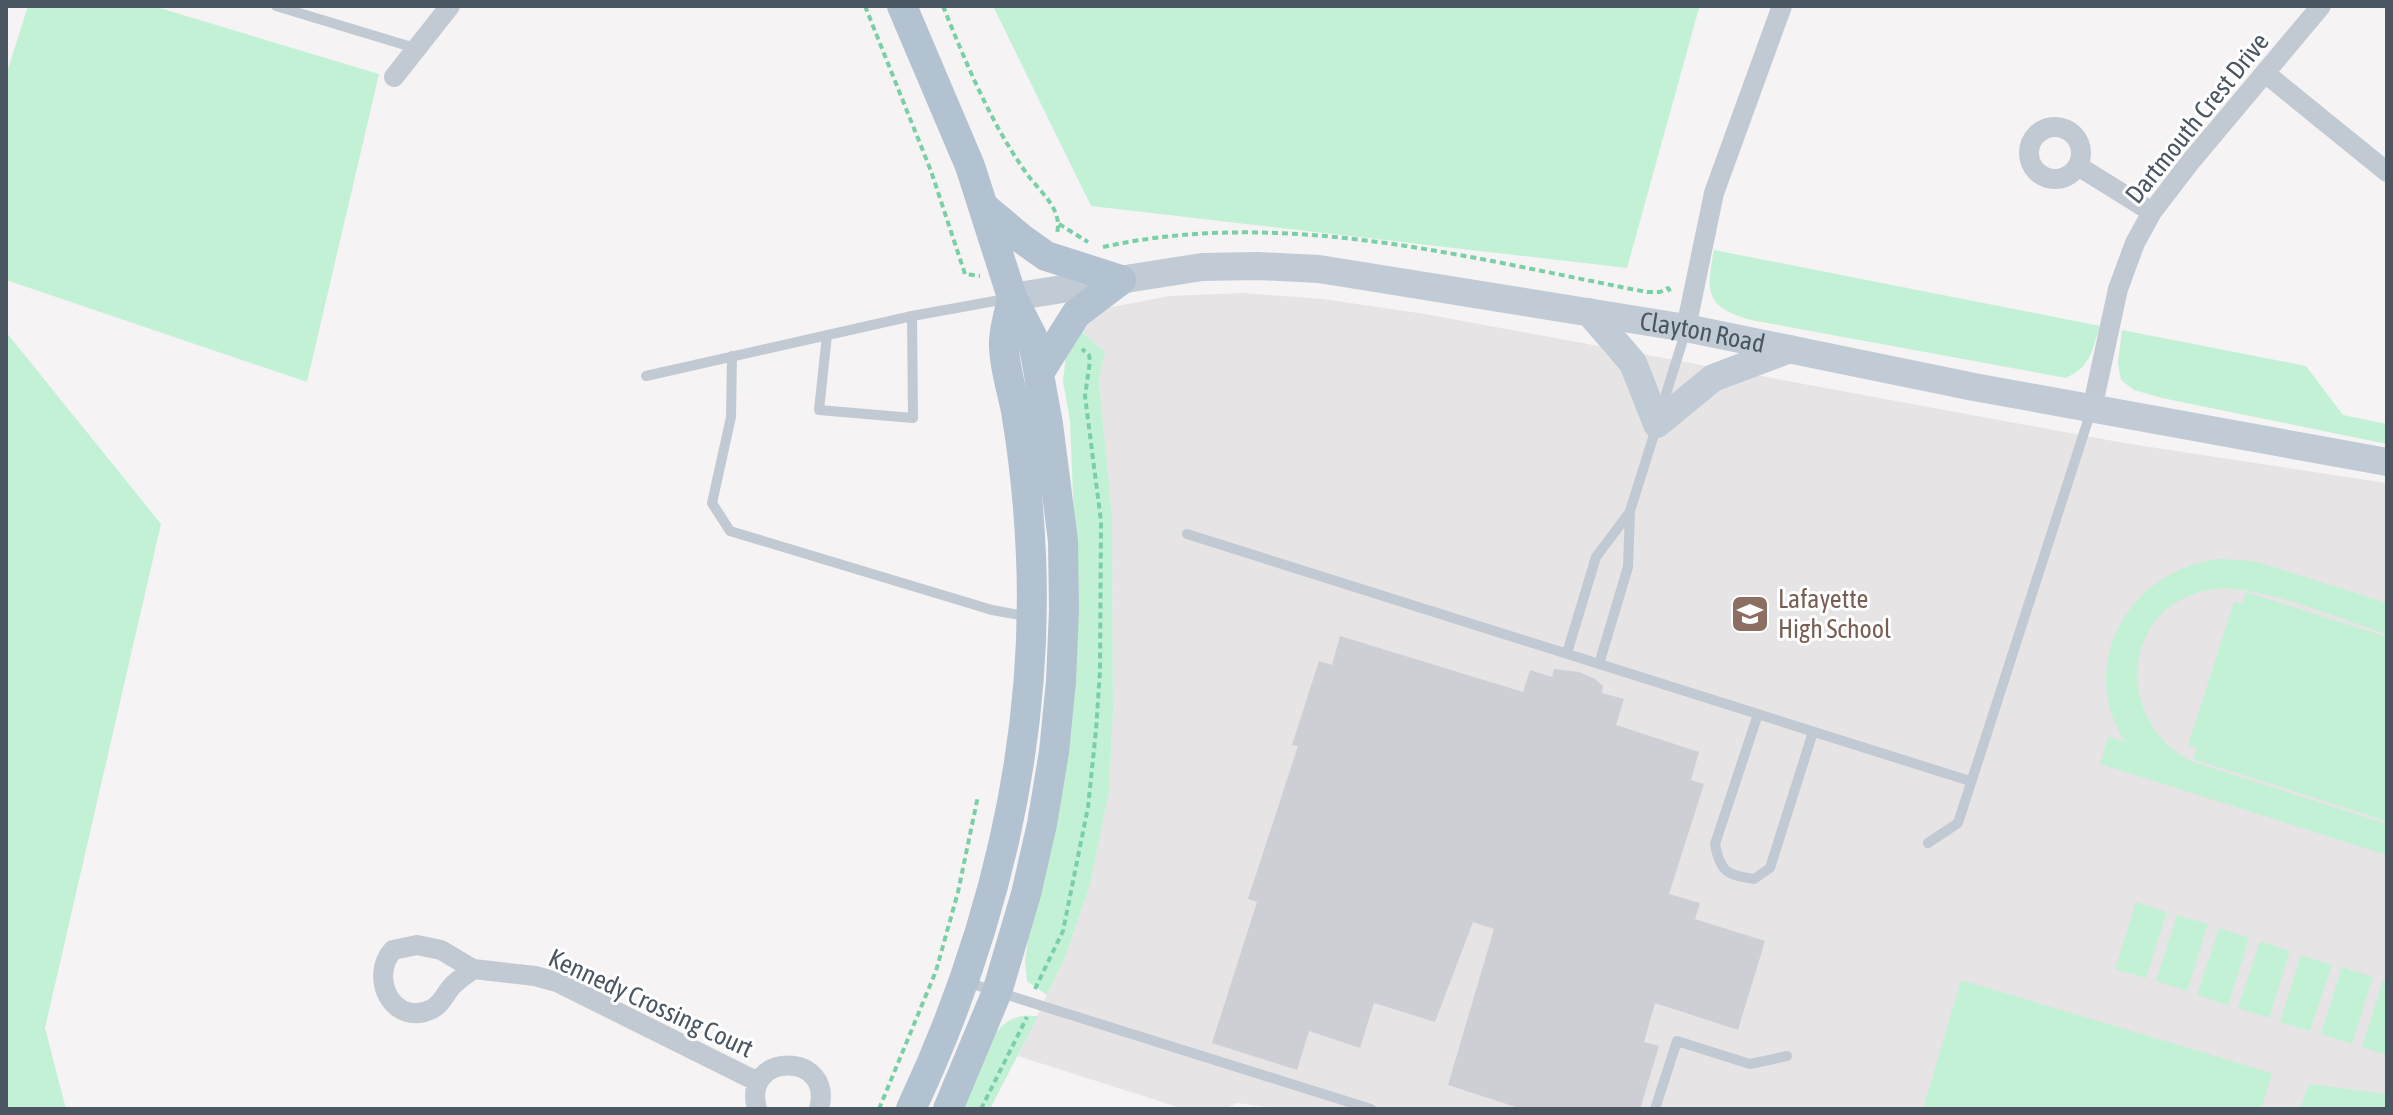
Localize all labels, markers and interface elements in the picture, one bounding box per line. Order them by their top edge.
street label: Dartmouth Crest Drive [2119,27,2275,209]
street label: Clayton Road [1638,306,1768,359]
place label: Lafayette High School [1778,584,1891,644]
school or university icon: Lafayette High School [1729,593,1771,635]
street label: Kennedy Crossing Court [544,942,758,1064]

